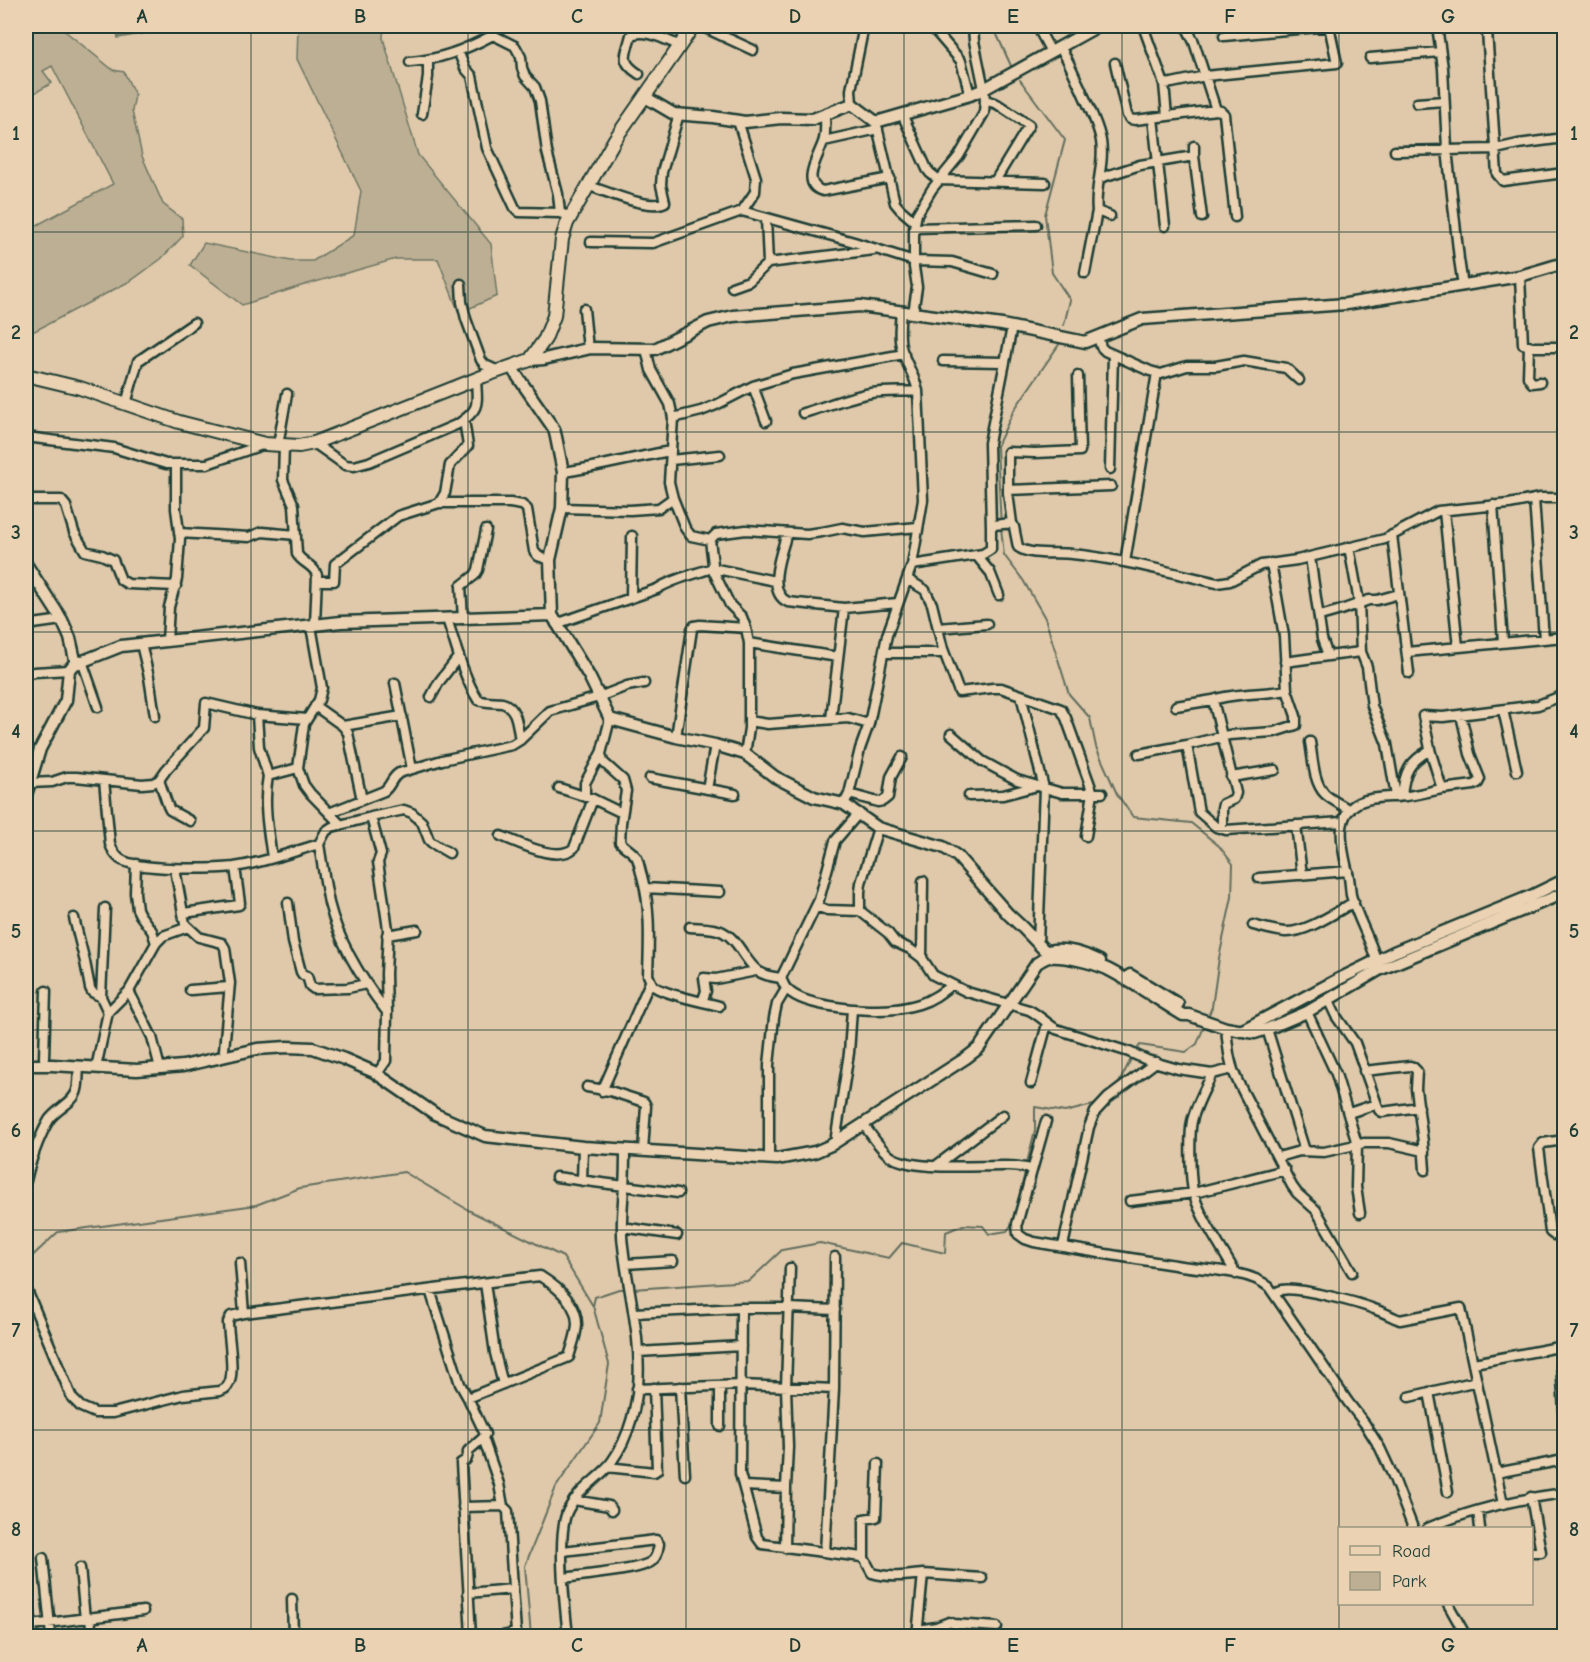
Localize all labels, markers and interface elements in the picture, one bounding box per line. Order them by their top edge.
text: A [136,5,148,28]
text: B [354,5,366,28]
text: C [571,5,583,28]
text: D [789,5,801,28]
text: E [1007,5,1019,28]
text: F [1224,5,1236,28]
text: G [1441,5,1455,28]
text: 1 [12,122,20,145]
text: 1 [1570,122,1578,145]
text: 2 [11,321,21,344]
text: 2 [1569,321,1579,344]
text: 3 [11,521,21,544]
text: 3 [1569,521,1579,544]
text: 4 [11,720,21,743]
text: 4 [1569,720,1579,743]
text: 5 [11,920,21,943]
text: 5 [1569,920,1579,943]
text: 6 [11,1119,21,1142]
text: 6 [1569,1119,1579,1142]
text: 7 [12,1319,21,1342]
text: 7 [1570,1319,1579,1342]
text: 8 [11,1518,21,1541]
text: 8 [1569,1518,1579,1541]
legend [1338,1527,1533,1605]
text: Road [1392,1541,1431,1562]
text: Park [1392,1571,1427,1592]
text: A [136,1634,148,1657]
text: B [354,1634,366,1657]
text: C [571,1634,583,1657]
text: D [789,1634,801,1657]
text: E [1007,1634,1019,1657]
text: F [1224,1634,1236,1657]
text: G [1441,1634,1455,1657]

